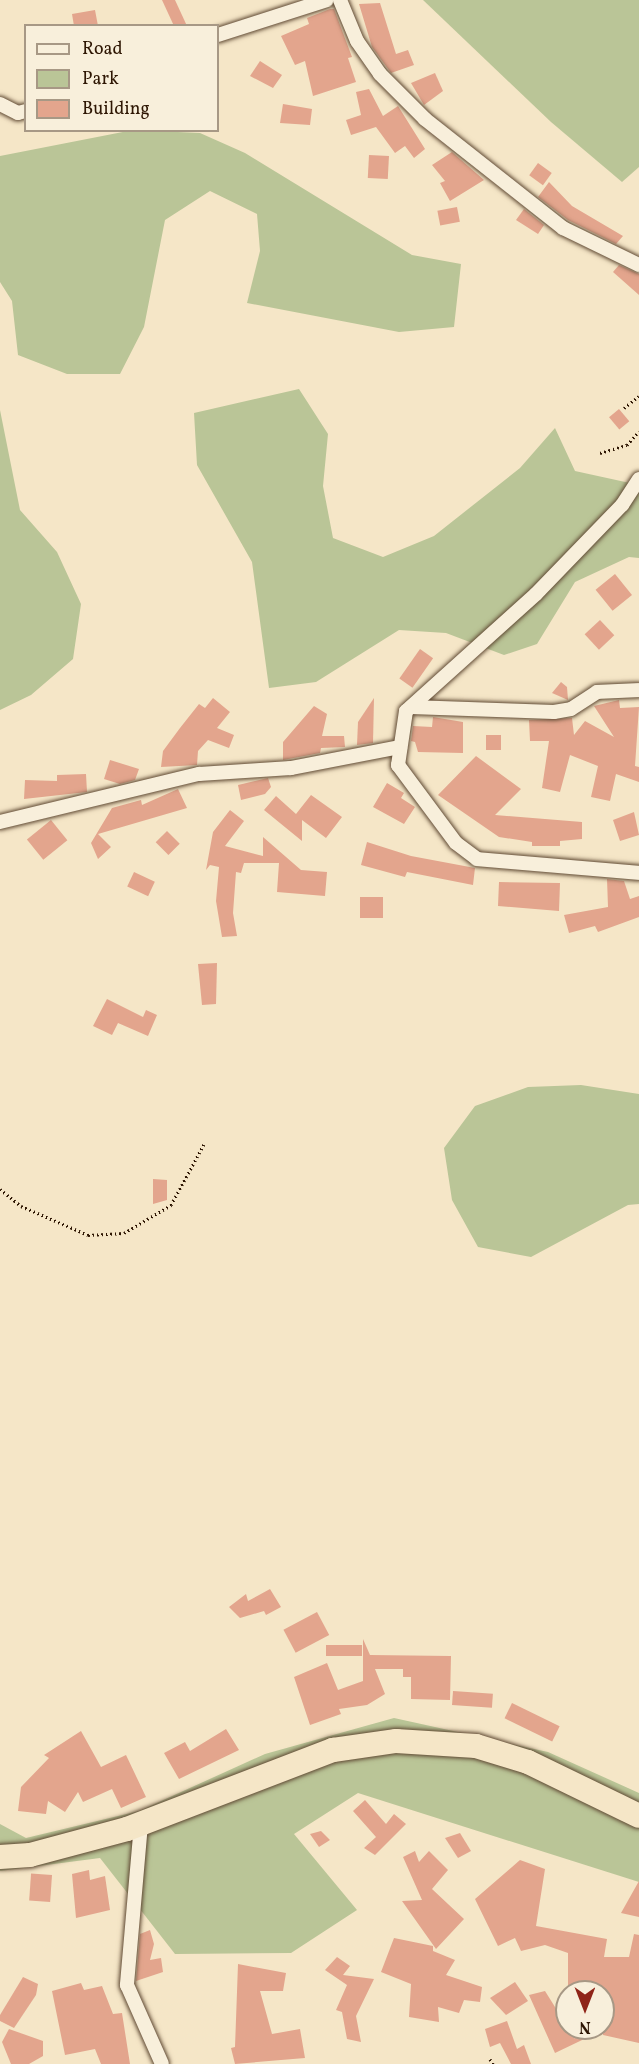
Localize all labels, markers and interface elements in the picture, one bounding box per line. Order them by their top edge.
legend [24,24,219,132]
text: Road [82,37,123,62]
text: Park [82,67,119,92]
text: Building [82,97,150,122]
north arrow [555,1980,615,2040]
text: N [579,2015,591,2037]

